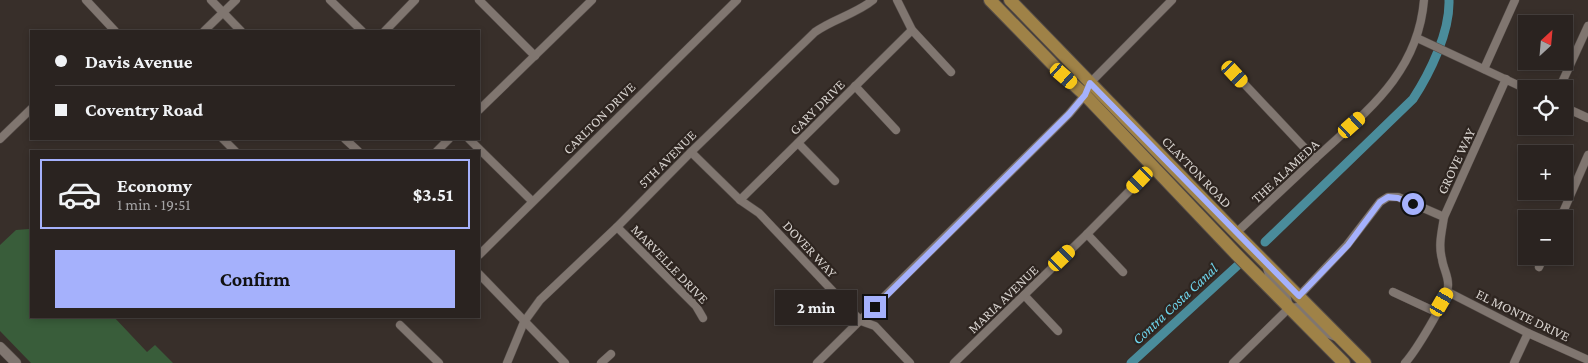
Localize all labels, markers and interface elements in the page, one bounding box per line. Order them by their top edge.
north arrow [1518,15,1572,70]
map controls [1518,15,1573,265]
text: Davis Avenue [85,51,193,72]
car [1219,58,1250,90]
car [1047,60,1080,92]
street label: GARY DRIVE [786,76,848,138]
street label: CARLTON DRIVE [560,78,639,157]
button: locate [1518,80,1573,135]
text: Coventry Road [85,99,203,120]
car [1335,109,1368,141]
street label: GROVE WAY [1434,125,1479,197]
street label: 5TH AVENUE [635,127,699,191]
street label: CLAYTON ROAD [1159,133,1235,211]
street label: THE ALAMEDA [1248,136,1322,206]
button: + [1518,145,1573,200]
car [1124,164,1155,196]
icon: car [57,172,102,217]
text: Economy [117,175,192,196]
text: $3.51 [413,184,453,205]
route start [1402,193,1424,215]
text: 1 min · 19:51 [117,196,191,213]
button: − [1518,210,1573,265]
street label: DOVER WAY [780,217,841,281]
street label: MARVELLE DRIVE [628,221,712,307]
car [1046,242,1078,274]
button: Confirm [55,250,455,308]
water label: Contra Costa Canal [1129,260,1221,347]
street label: MARIA AVENUE [965,261,1042,336]
car [1428,285,1455,319]
street label: EL MONTE DRIVE [1474,285,1573,345]
callout: 2 min [775,290,858,324]
route end [864,296,886,318]
text: 2 min [797,299,835,316]

